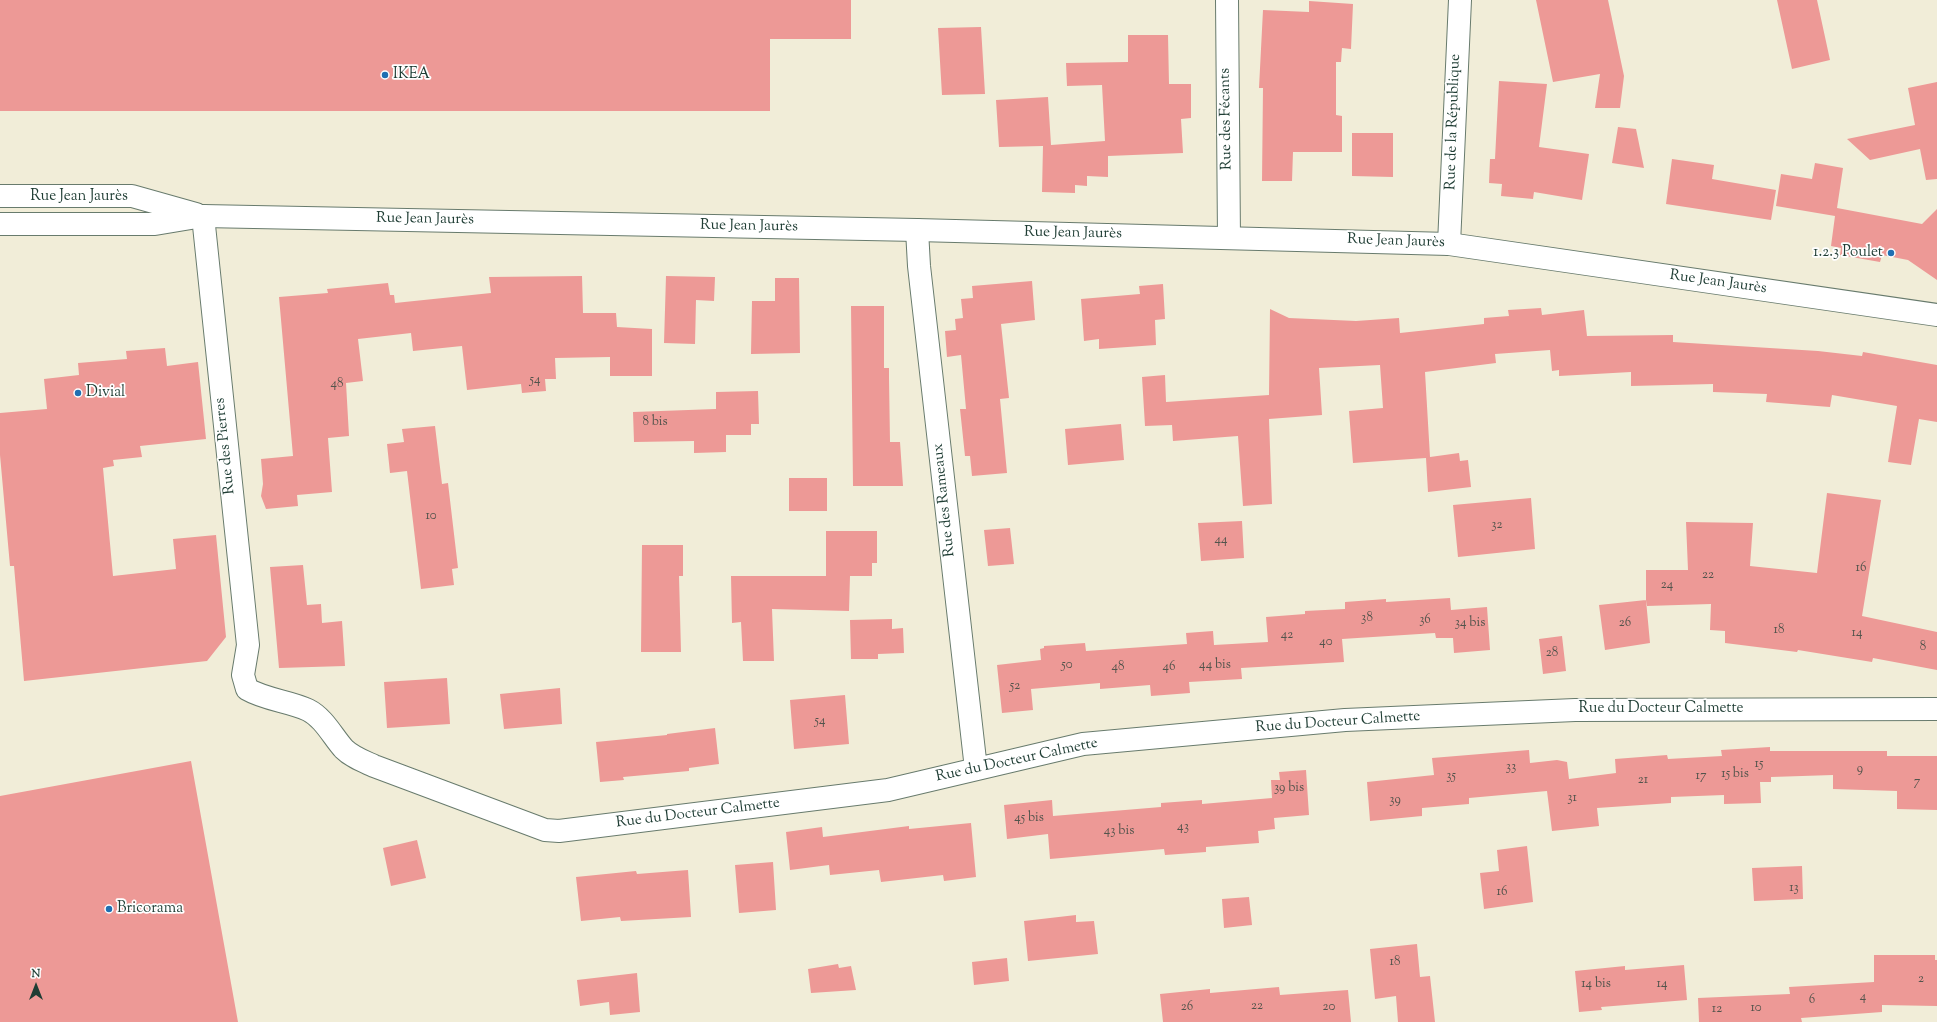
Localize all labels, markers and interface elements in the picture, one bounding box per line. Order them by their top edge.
street label: Rue de la République [1443,54,1465,190]
place label: IKEA [393,66,430,84]
street label: Rue des Fécants [1217,68,1237,170]
marker: IKEA [380,70,390,80]
street label: Rue Jean Jaurès [30,188,128,206]
street label: Rue Jean Jaurès [376,210,474,230]
street label: Rue Jean Jaurès [700,217,798,237]
street label: Rue Jean Jaurès [1024,224,1122,244]
street label: Rue Jean Jaurès [1347,231,1445,253]
place label: 1.2.3 Poulet [1813,244,1883,262]
marker: 1.2.3 Poulet [1886,248,1896,258]
street label: Rue Jean Jaurès [1668,267,1768,299]
house number: 54 [530,373,540,389]
house number: 48 [330,377,344,393]
place label: Divial [86,384,125,402]
marker: Divial [73,388,83,398]
street label: Rue des Pierres [212,397,240,495]
house number: 8 bis [642,415,668,431]
street label: Rue des Rameaux [930,442,960,558]
house number: 10 [425,509,437,525]
house number: 32 [1491,518,1503,534]
house number: 44 [1214,533,1228,549]
house number: 16 [1856,561,1866,577]
house number: 22 [1702,568,1714,584]
house number: 24 [1661,578,1673,594]
house number: 38 [1361,611,1373,627]
house number: 36 [1419,613,1431,629]
house number: 34 bis [1455,616,1485,632]
house number: 26 [1619,616,1631,632]
house number: 18 [1774,623,1784,639]
house number: 14 [1852,626,1862,642]
house number: 42 [1281,628,1293,644]
house number: 40 [1319,635,1333,651]
house number: 8 [1920,640,1926,656]
house number: 28 [1546,646,1558,662]
house number: 50 [1061,658,1073,674]
house number: 44 bis [1199,658,1231,674]
house number: 48 [1111,660,1125,676]
house number: 46 [1163,660,1175,676]
house number: 52 [1010,679,1020,695]
street label: Rue du Docteur Calmette [1578,700,1744,718]
street label: Rue du Docteur Calmette [1255,708,1421,738]
house number: 54 [815,714,825,730]
street label: Rue du Docteur Calmette [934,735,1100,787]
house number: 15 [1755,757,1763,773]
house number: 33 [1506,760,1516,776]
house number: 9 [1857,762,1863,778]
house number: 15 bis [1721,767,1749,783]
house number: 35 [1446,769,1456,785]
house number: 17 [1696,769,1706,785]
house number: 21 [1638,773,1648,789]
house number: 7 [1914,775,1920,791]
house number: 39 bis [1274,781,1304,797]
house number: 31 [1567,791,1577,807]
house number: 39 [1389,793,1401,809]
street label: Rue du Docteur Calmette [615,795,781,833]
house number: 45 bis [1014,811,1044,827]
house number: 43 [1177,820,1189,836]
house number: 43 bis [1104,824,1134,840]
house number: 13 [1789,881,1799,897]
house number: 16 [1497,885,1507,901]
place label: Bricorama [117,900,183,918]
marker: Bricorama [104,904,114,914]
house number: 18 [1390,955,1400,971]
north arrow [16,966,56,1006]
text: N [32,966,40,982]
house number: 2 [1918,972,1924,988]
house number: 14 bis [1581,977,1611,993]
house number: 14 [1657,977,1667,993]
house number: 4 [1860,990,1866,1006]
house number: 6 [1809,993,1815,1009]
house number: 22 [1251,999,1263,1015]
house number: 26 [1181,1000,1193,1016]
house number: 20 [1323,1000,1335,1016]
house number: 10 [1750,1001,1762,1017]
house number: 12 [1712,1002,1722,1018]

